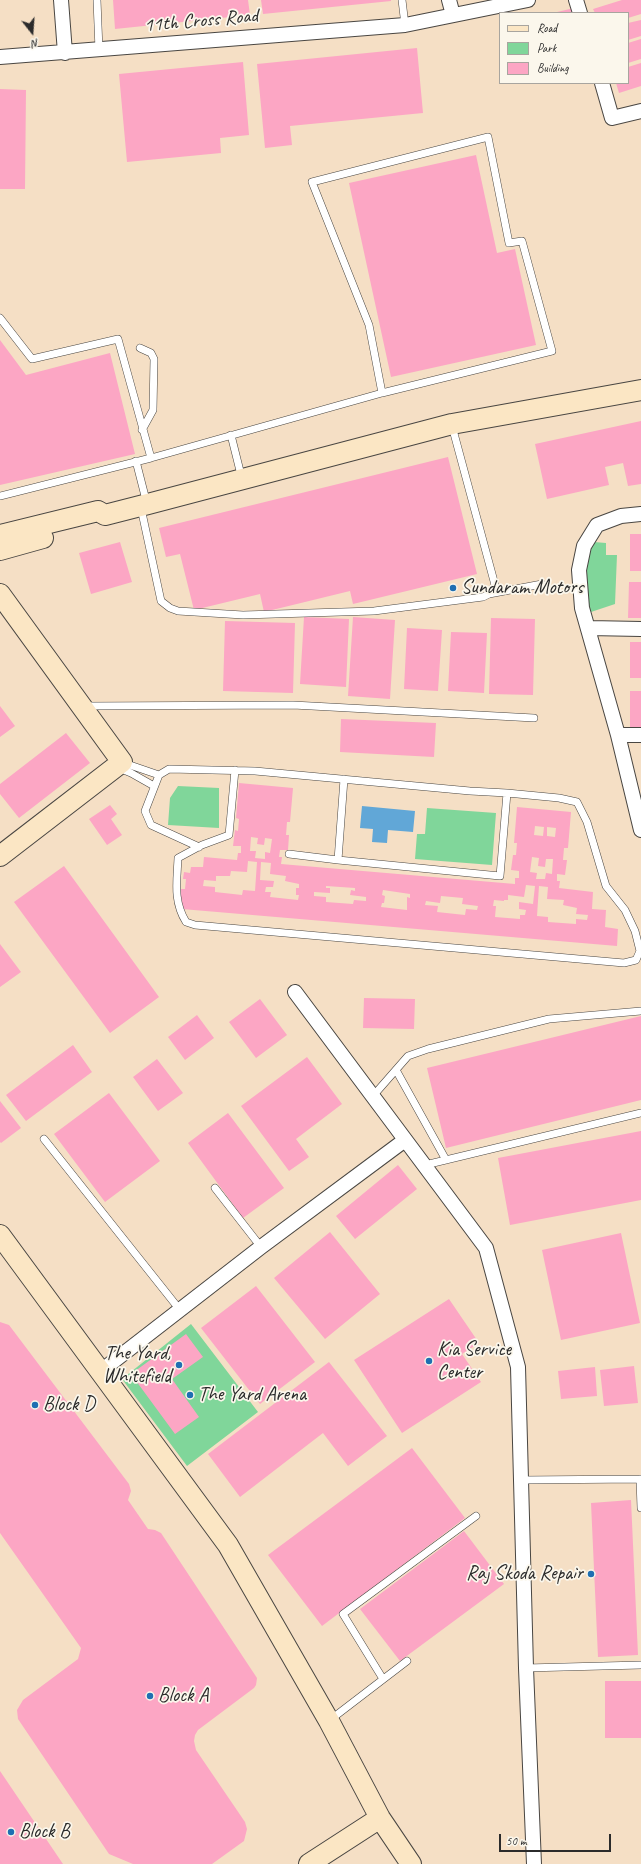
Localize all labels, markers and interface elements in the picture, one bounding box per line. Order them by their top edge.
street label: 11th Cross Road [143,4,259,38]
north arrow [12,12,52,52]
legend [499,12,629,84]
text: Road [537,20,557,36]
text: N [30,36,41,51]
text: Park [537,40,556,56]
text: Building [537,60,569,76]
place label: Sundaram Motors [461,576,583,600]
marker: Sundaram Motors [448,583,458,593]
place label: Kia Service Center [437,1338,511,1385]
place label: The Yard, Whitefield [103,1342,171,1389]
marker: Kia Service Center [424,1356,434,1366]
marker: The Yard, Whitefield [174,1360,184,1370]
place label: The Yard Arena [198,1383,306,1407]
marker: The Yard Arena [185,1390,195,1400]
place label: Block D [43,1393,95,1417]
marker: Block D [30,1400,40,1410]
place label: Raj Skoda Repair [466,1562,583,1586]
marker: Raj Skoda Repair [586,1569,596,1579]
place label: Block A [158,1684,208,1708]
marker: Block A [145,1691,155,1701]
place label: Block B [19,1820,70,1844]
scale bar [501,1826,613,1852]
marker: Block B [6,1827,16,1837]
text: 50 m [506,1833,526,1849]

